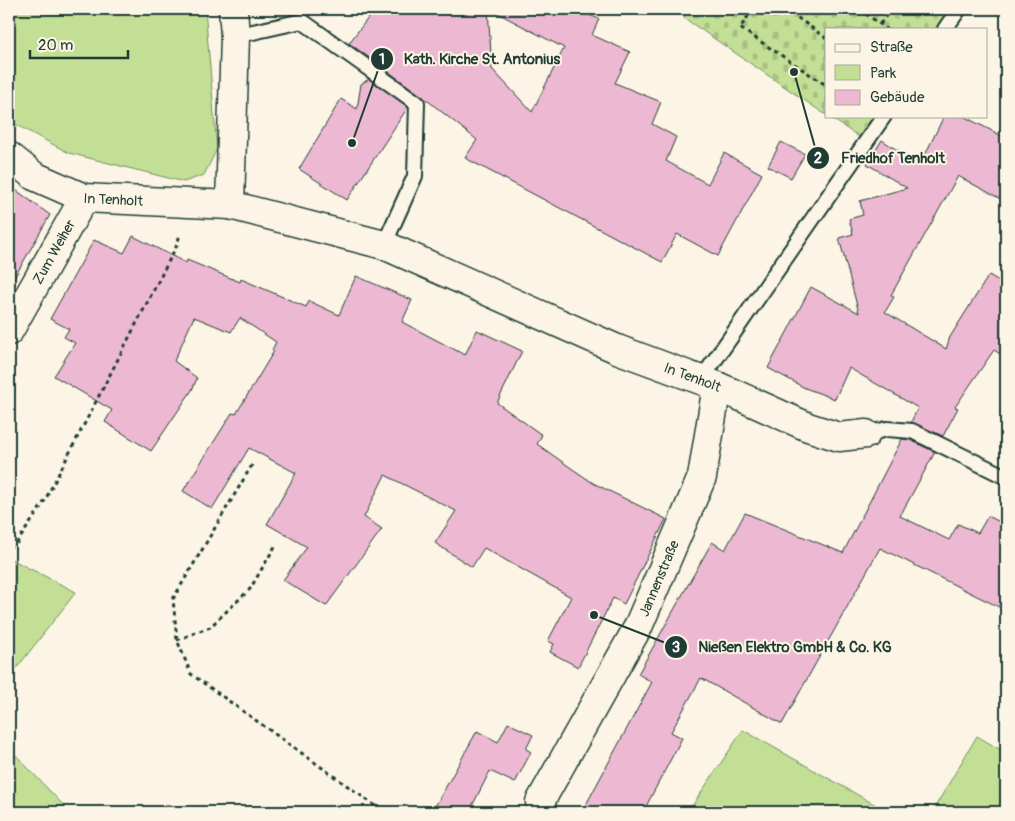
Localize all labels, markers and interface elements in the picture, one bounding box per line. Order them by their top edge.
scale bar [30,28,128,60]
legend [825,28,988,118]
text: 20 m [38,36,73,55]
text: Straße [870,38,913,57]
callout: Kath. Kirche St. Antonius [369,44,571,74]
text: 1 [379,50,385,69]
text: Kath. Kirche St. Antonius [404,50,560,69]
text: Park [870,64,897,83]
text: Gebäude [870,88,925,107]
callout: Friedhof Tenholt [806,143,955,173]
text: 2 [814,149,822,168]
text: Friedhof Tenholt [841,149,946,168]
street label: In Tenholt [83,189,144,209]
street label: Zum Weiher [29,216,79,287]
street label: In Tenholt [662,359,724,395]
street label: Jannenstraße [635,538,683,619]
callout: Nießen Elektro GmbH & Co. KG [663,632,902,662]
text: 3 [672,638,680,657]
text: Nießen Elektro GmbH & Co. KG [698,638,892,657]

